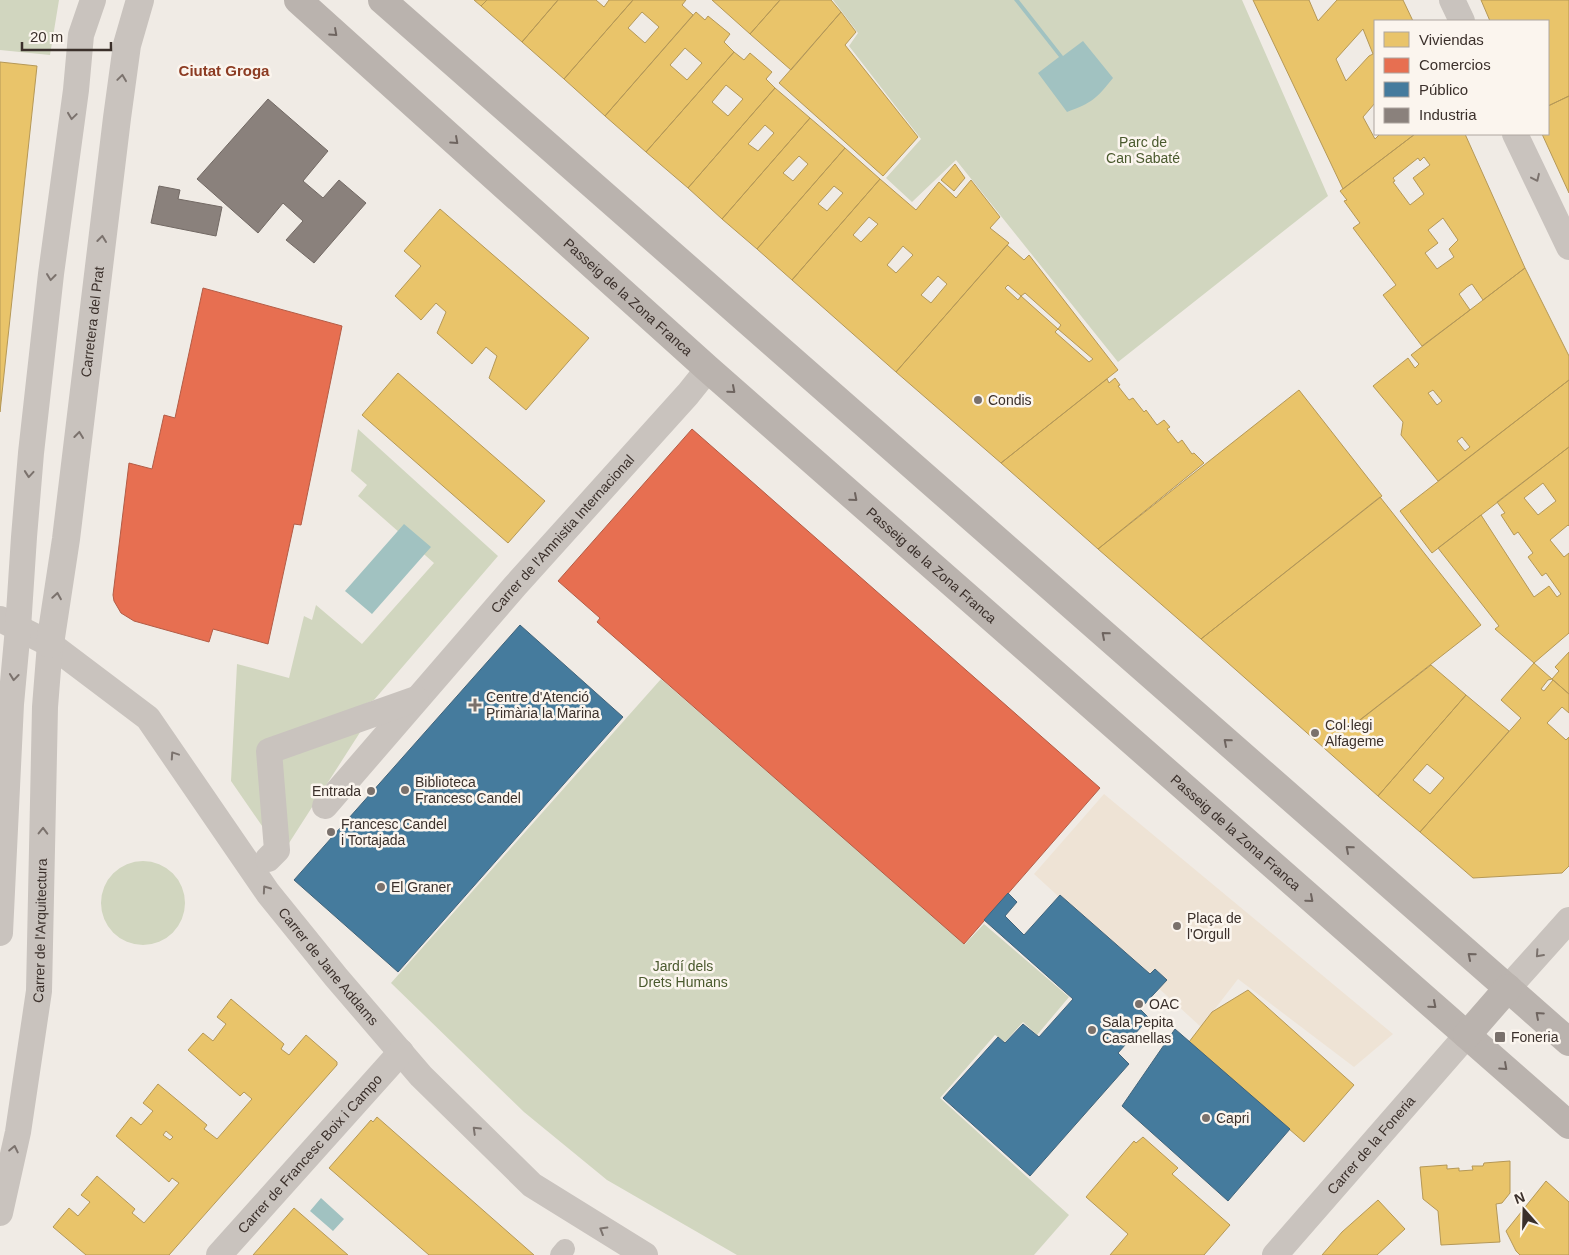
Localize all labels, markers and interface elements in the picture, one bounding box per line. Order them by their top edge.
scale bar [22,20,111,52]
legend [1374,20,1549,135]
one-way arrow [329,27,338,36]
text: 20 m [30,28,63,45]
text: Viviendas [1419,31,1484,48]
text: Comercios [1419,56,1491,73]
district label: Ciutat Groga [179,62,270,79]
one-way arrow [117,73,127,82]
text: Público [1419,81,1468,98]
text: Industria [1419,106,1477,123]
one-way arrow [67,113,78,121]
park label: Parc de Can Sabaté [1106,134,1180,166]
one-way arrow [449,136,458,145]
one-way arrow [1530,173,1540,182]
one-way arrow [96,235,107,243]
street label: Passeig de la Zona Franca [560,235,696,359]
street label: Carretera del Prat [78,265,107,378]
one-way arrow [46,274,57,282]
one-way arrow [726,385,735,394]
place label: Condis [988,392,1032,408]
marker: Condis [972,394,984,406]
one-way arrow [73,431,84,439]
street label: Carrer de l'Amnistia Internacional [487,452,637,616]
one-way arrow [24,470,35,478]
one-way arrow [848,492,857,501]
street label: Passeig de la Zona Franca [863,504,1000,627]
one-way arrow [52,592,62,601]
one-way arrow [1102,632,1111,640]
one-way arrow [8,673,19,681]
place label: Centre d'Atenció Primària la Marina [486,689,600,721]
marker: Centre d'Atenció Primària la Marina [468,698,482,712]
place label: Col·legi Alfageme [1325,717,1384,749]
marker: Col·legi Alfageme [1309,727,1321,739]
one-way arrow [1223,739,1232,748]
one-way arrow [171,751,180,761]
street label: Passeig de la Zona Franca [1168,771,1304,894]
place label: Biblioteca Francesc Candel [415,774,521,806]
place label: Entrada [312,783,361,799]
marker: Biblioteca Francesc Candel [399,784,411,796]
marker: Entrada [365,785,377,797]
place label: Francesc Candel i Tortajada [341,816,447,848]
one-way arrow [38,826,48,834]
marker: Francesc Candel i Tortajada [325,826,337,838]
one-way arrow [1345,846,1354,855]
street label: Carrer de l'Arquitectura [29,858,50,1004]
place label: El Graner [391,879,451,895]
marker: El Graner [375,881,387,893]
one-way arrow [263,885,272,895]
one-way arrow [1305,893,1314,902]
street label: Carrer de Jane Addams [275,904,382,1029]
place label: Plaça de l'Orgull [1187,910,1242,942]
marker: Plaça de l'Orgull [1171,920,1183,932]
one-way arrow [1535,949,1544,958]
one-way arrow [1468,953,1477,962]
park label: Jardí dels Drets Humans [638,958,728,990]
place label: OAC [1149,996,1179,1012]
marker: OAC [1133,998,1145,1010]
one-way arrow [1427,1000,1436,1008]
one-way arrow [1535,1012,1544,1021]
place label: Sala Pepita Casanellas [1102,1014,1174,1046]
marker: Sala Pepita Casanellas [1086,1024,1098,1036]
place label: Foneria [1511,1029,1559,1045]
marker: Foneria [1493,1030,1507,1044]
one-way arrow [1498,1062,1507,1071]
street label: Carrer de Francesc Boix i Campo [234,1071,385,1237]
street label: Carrer de la Foneria [1324,1092,1418,1198]
place label: Capri [1216,1110,1249,1126]
marker: Capri [1200,1112,1212,1124]
one-way arrow [473,1127,482,1136]
one-way arrow [8,1144,19,1153]
north arrow [1499,1185,1549,1235]
text: N [1512,1189,1527,1207]
one-way arrow [600,1226,609,1236]

